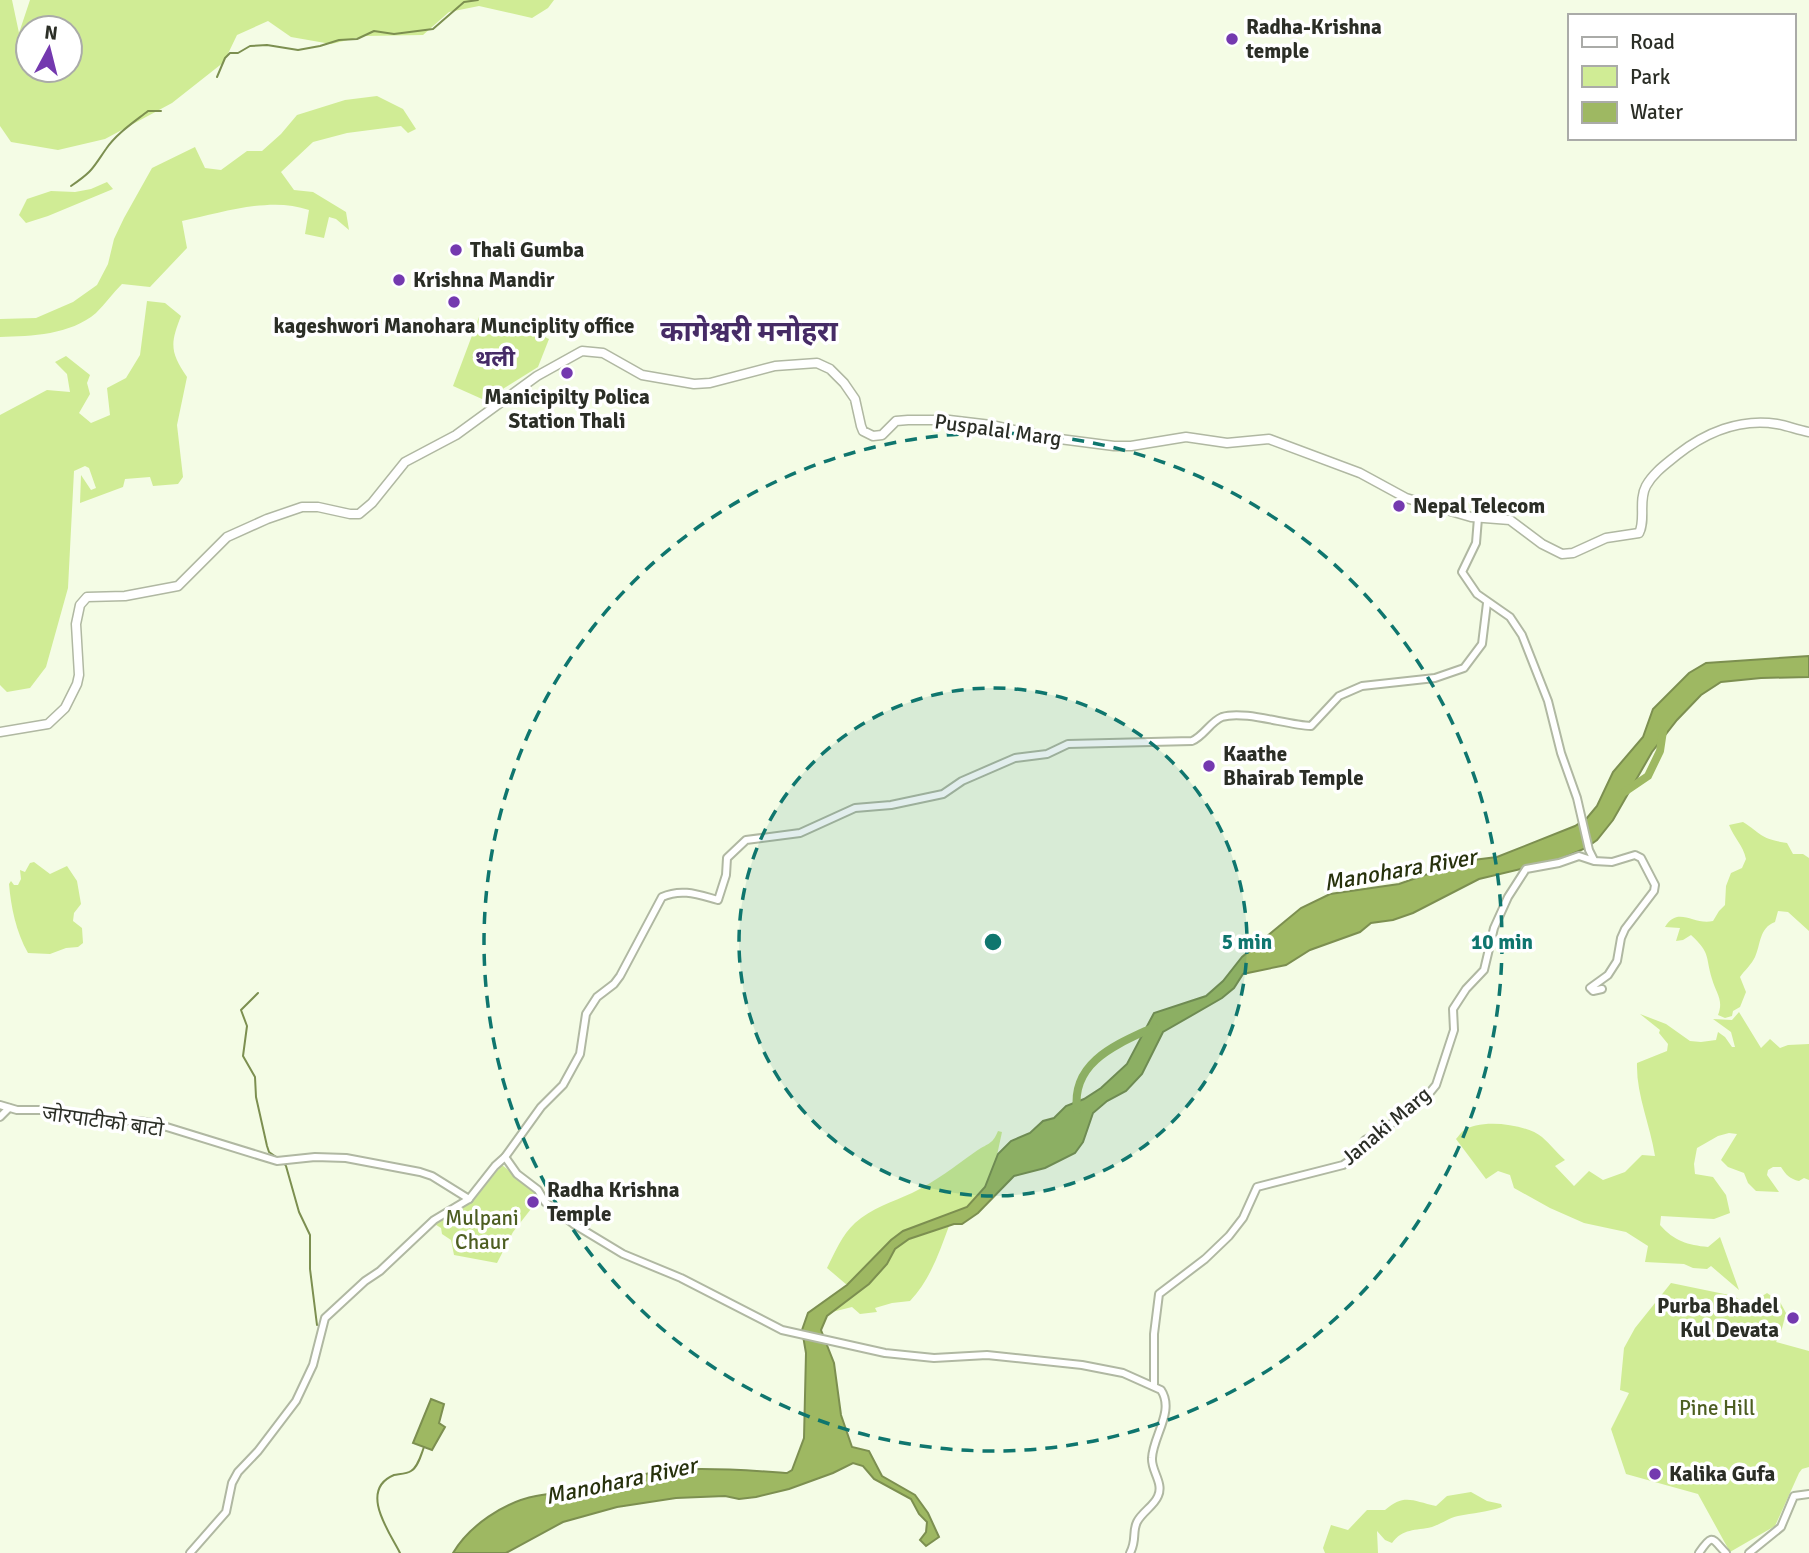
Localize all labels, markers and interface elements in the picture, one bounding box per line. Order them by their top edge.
north arrow [14,14,84,84]
place label: Radha-Krishna temple [1245,14,1382,64]
legend [1568,14,1795,140]
text: N [43,20,59,46]
text: Road [1630,29,1675,55]
marker: Radha-Krishna temple [1224,31,1240,47]
text: Park [1630,64,1671,90]
text: Water [1630,99,1683,125]
place label: Thali Gumba [470,237,585,263]
marker: Thali Gumba [448,242,464,258]
place label: Krishna Mandir [413,267,555,293]
marker: Krishna Mandir [391,272,407,288]
marker: kageshwori Manohara Munciplity office [446,294,462,310]
place label: kageshwori Manohara Munciplity office [274,313,634,339]
district label: कागेश्वरी मनोहरा [660,314,838,349]
district label: थली [475,344,516,373]
marker: Manicipilty Polica Station Thali [559,365,575,381]
place label: Manicipilty Polica Station Thali [484,384,650,434]
street label: Puspalal Marg [933,408,1063,452]
place label: Nepal Telecom [1413,493,1545,519]
marker: Nepal Telecom [1391,498,1407,514]
place label: Kaathe Bhairab Temple [1223,741,1364,791]
marker: Kaathe Bhairab Temple [1201,758,1217,774]
water label: Manohara River [1322,842,1482,898]
text: 5 min [1222,929,1272,955]
text: 10 min [1471,929,1533,955]
centre of rings [981,930,1005,954]
street label: Janaki Marg [1336,1081,1436,1171]
street label: जोरपाटीको बाटो [40,1100,166,1142]
place label: Radha Krishna Temple [547,1177,680,1227]
marker: Radha Krishna Temple [525,1194,541,1210]
park label: Mulpani Chaur [445,1205,519,1255]
place label: Purba Bhadel Kul Devata [1657,1293,1779,1343]
marker: Purba Bhadel Kul Devata [1785,1310,1801,1326]
park label: Pine Hill [1679,1395,1755,1421]
water label: Manohara River [543,1450,703,1511]
place label: Kalika Gufa [1669,1461,1776,1487]
marker: Kalika Gufa [1647,1466,1663,1482]

